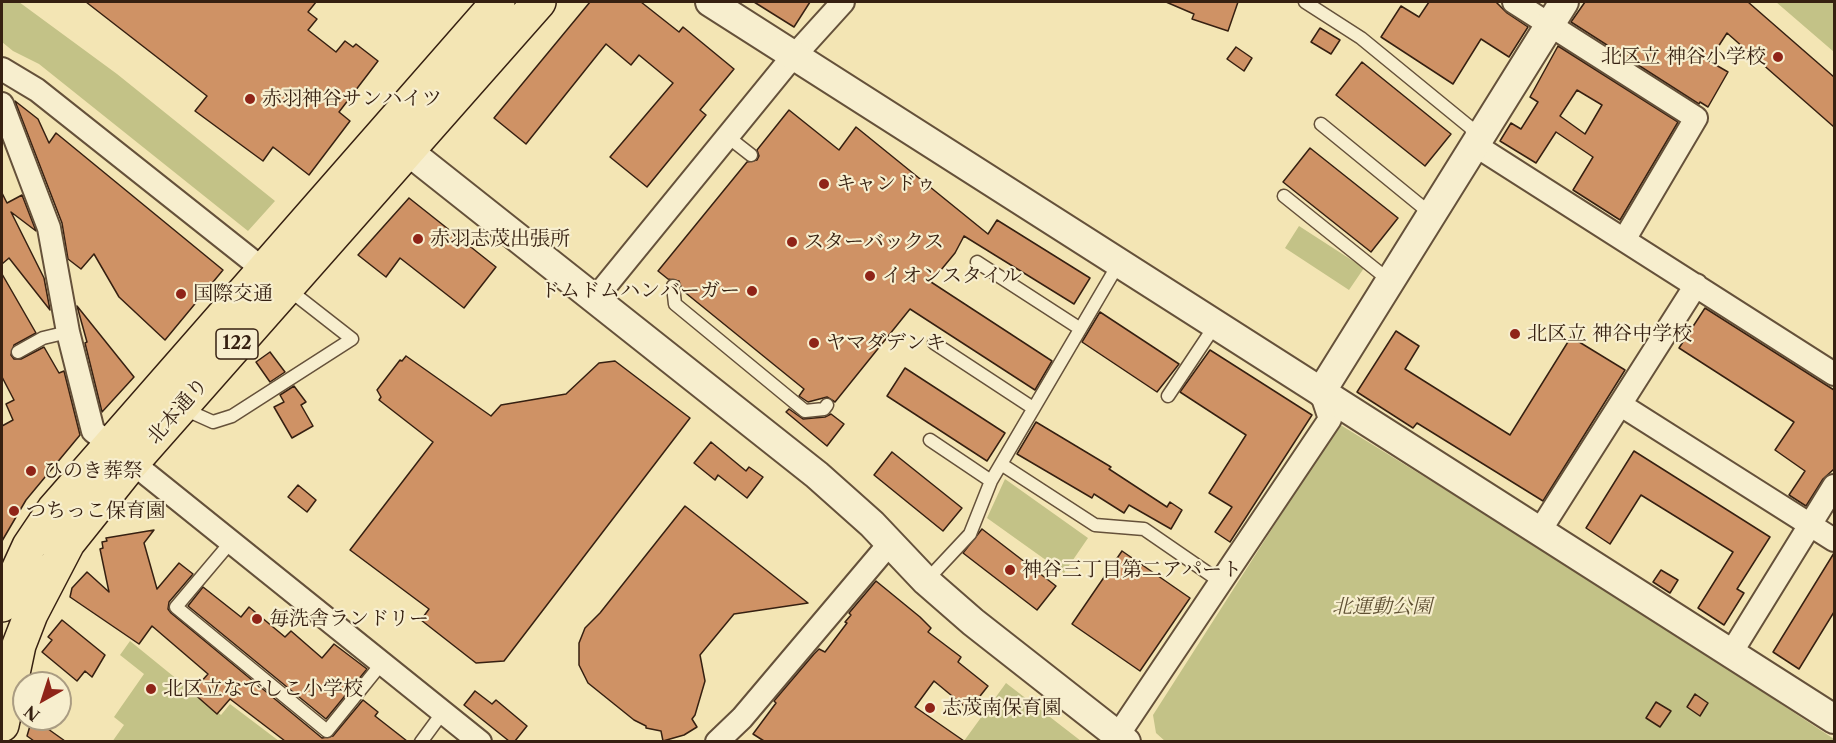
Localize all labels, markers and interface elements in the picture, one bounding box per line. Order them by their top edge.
place label: 北区立 神谷小学校 [1601,45,1766,69]
marker: 北区立 神谷小学校 [1771,50,1785,64]
place label: 赤羽神谷サンハイツ [262,87,442,111]
marker: 赤羽神谷サンハイツ [243,92,257,106]
place label: キャンドゥ [836,172,936,196]
marker: キャンドゥ [817,177,831,191]
place label: 赤羽志茂出張所 [430,227,570,251]
place label: スターバックス [804,230,944,254]
marker: 赤羽志茂出張所 [411,232,425,246]
marker: スターバックス [785,235,799,249]
place label: イオンスタイル [882,264,1022,288]
marker: イオンスタイル [863,269,877,283]
place label: ドムドムハンバーガー [540,279,740,303]
place label: 国際交通 [193,282,273,306]
marker: ドムドムハンバーガー [745,284,759,298]
marker: 国際交通 [174,287,188,301]
place label: 北区立 神谷中学校 [1527,322,1692,346]
marker: 北区立 神谷中学校 [1508,327,1522,341]
road number: 122 [216,329,258,359]
place label: ヤマダデンキ [826,331,946,355]
marker: ヤマダデンキ [807,336,821,350]
street label: 北本通り [143,373,213,449]
place label: ひのき葬祭 [43,459,143,483]
marker: ひのき葬祭 [24,464,38,478]
place label: つちっこ保育園 [26,499,166,523]
marker: つちっこ保育園 [7,504,21,518]
place label: 神谷三丁目第二アパート [1022,558,1242,582]
marker: 神谷三丁目第二アパート [1003,563,1017,577]
park label: 北運動公園 [1332,595,1432,619]
place label: 毎洗舎ランドリー [269,607,429,631]
marker: 毎洗舎ランドリー [250,612,264,626]
north arrow [12,671,72,731]
place label: 北区立なでしこ小学校 [163,677,363,701]
marker: 北区立なでしこ小学校 [144,682,158,696]
place label: 志茂南保育園 [942,696,1062,720]
text: N [20,701,44,726]
marker: 志茂南保育園 [923,701,937,715]

